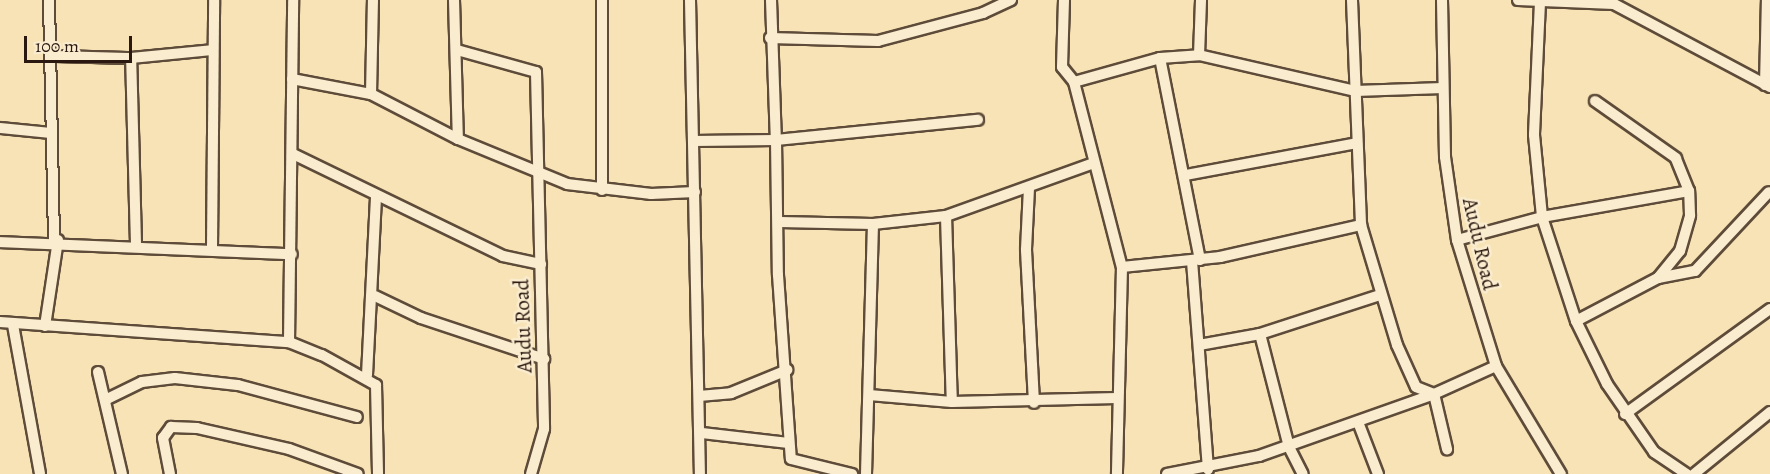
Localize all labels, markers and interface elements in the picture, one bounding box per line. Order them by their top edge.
scale bar [27,24,135,62]
text: 100 m [35,34,79,58]
street label: Audu Road [1457,196,1503,292]
street label: Audu Road [509,279,537,373]

